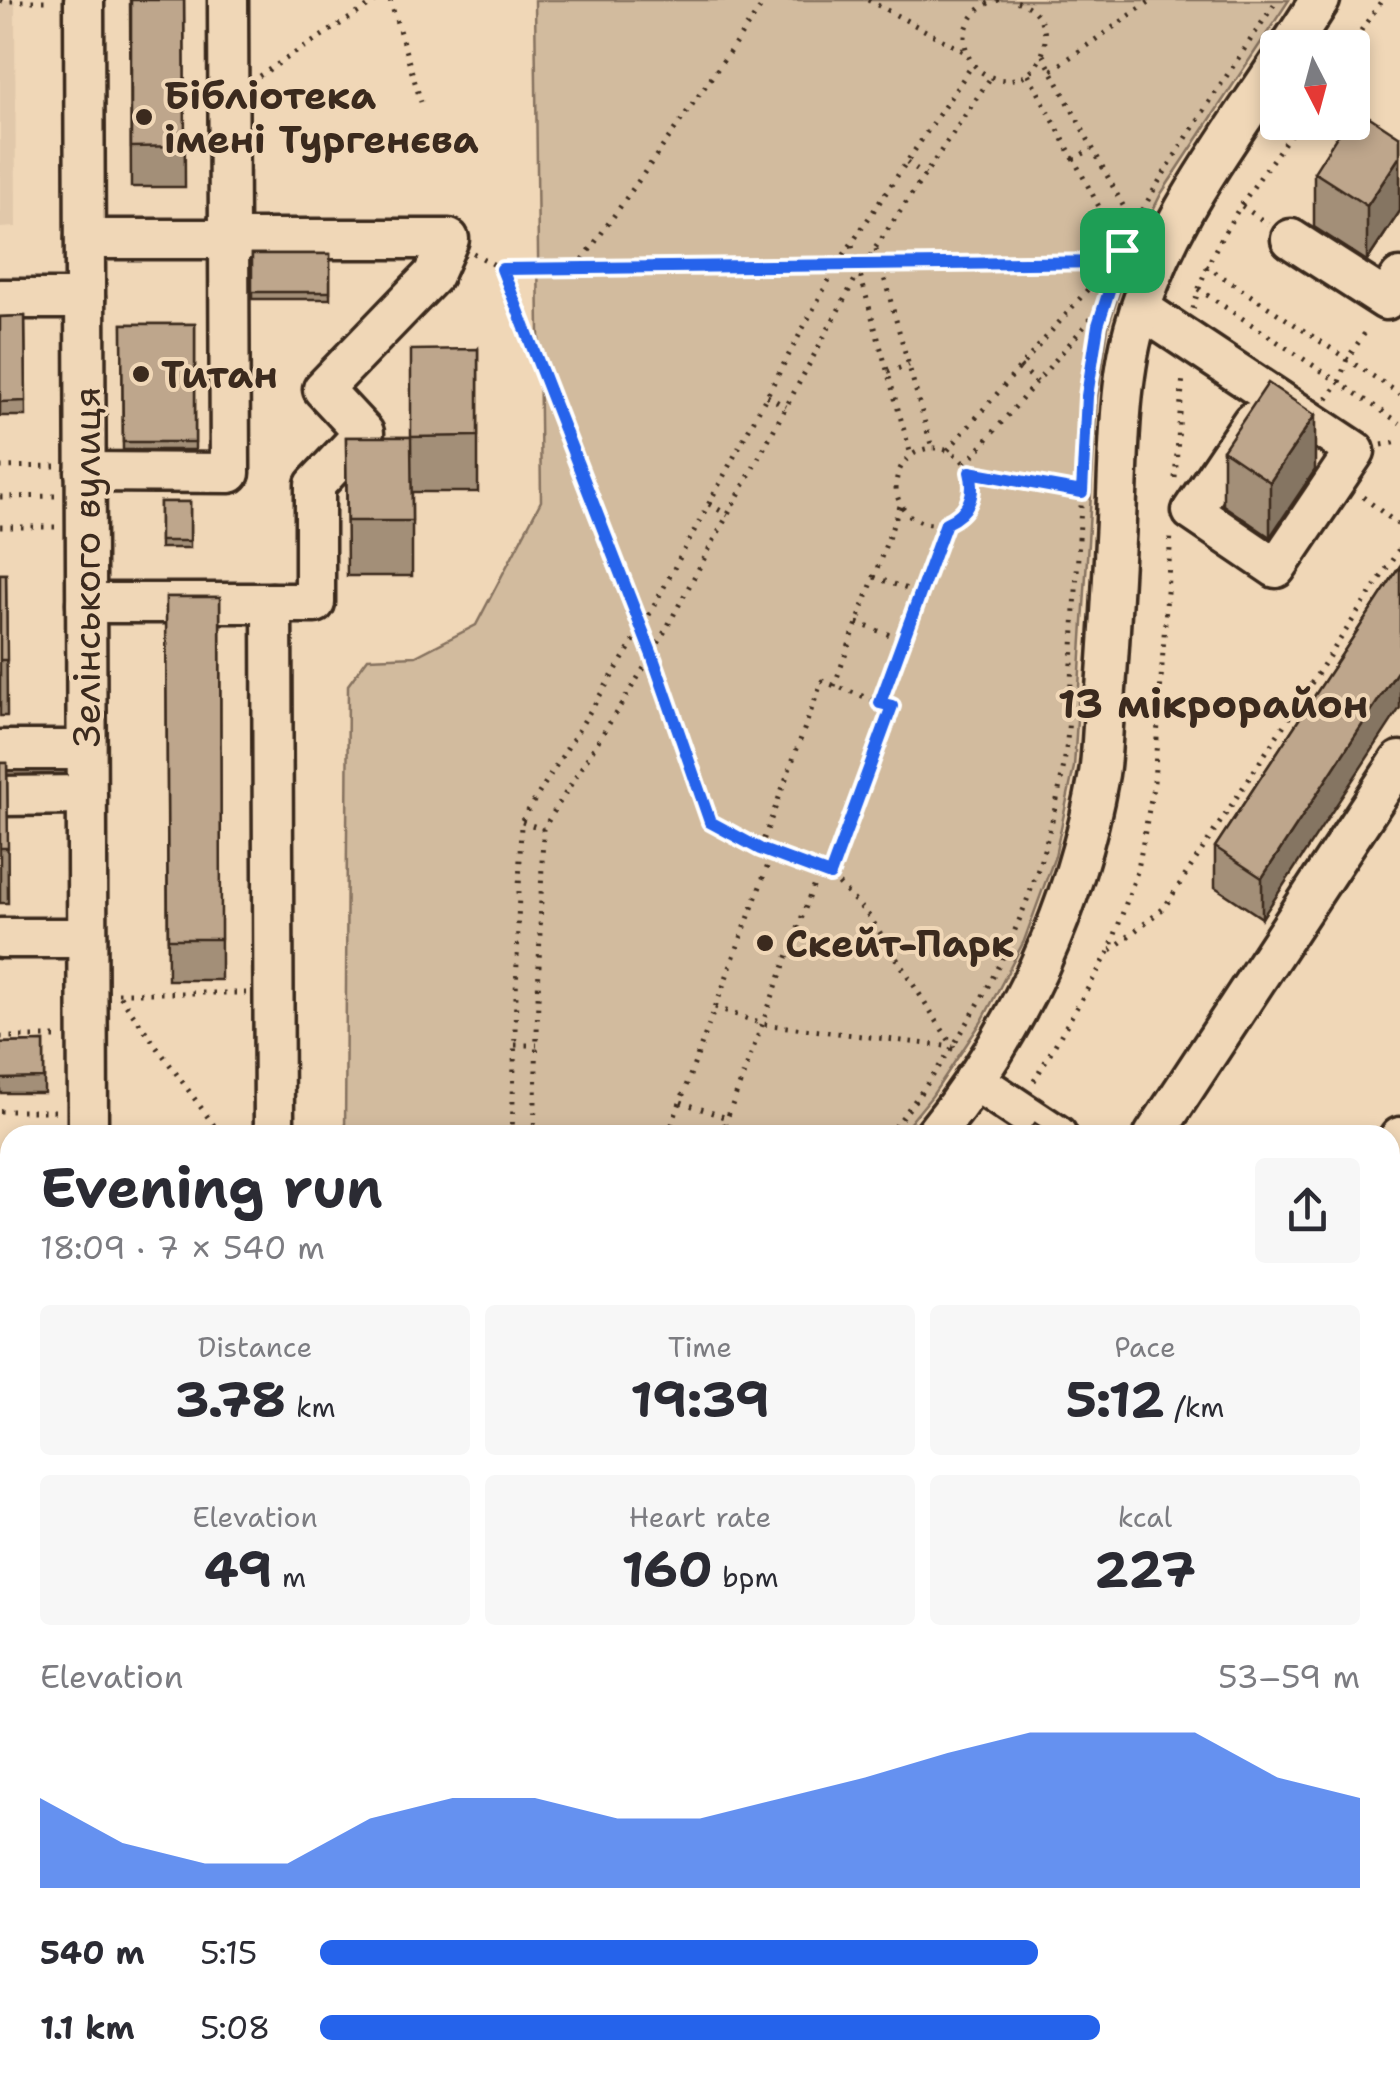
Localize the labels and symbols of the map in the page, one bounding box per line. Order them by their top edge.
north arrow [1260,30,1370,140]
place label: Бібліотека імені Тургенєва [164,70,479,165]
marker: Бібліотека імені Тургенєва [133,106,155,128]
pin [1080,208,1165,293]
place label: Титан [161,349,278,400]
marker: Титан [130,363,152,385]
street label: Зелінського вулиця [61,387,112,747]
district label: 13 мікрорайон [1058,677,1368,731]
place label: Скейт-Парк [785,918,1015,969]
marker: Скейт-Парк [754,932,776,954]

